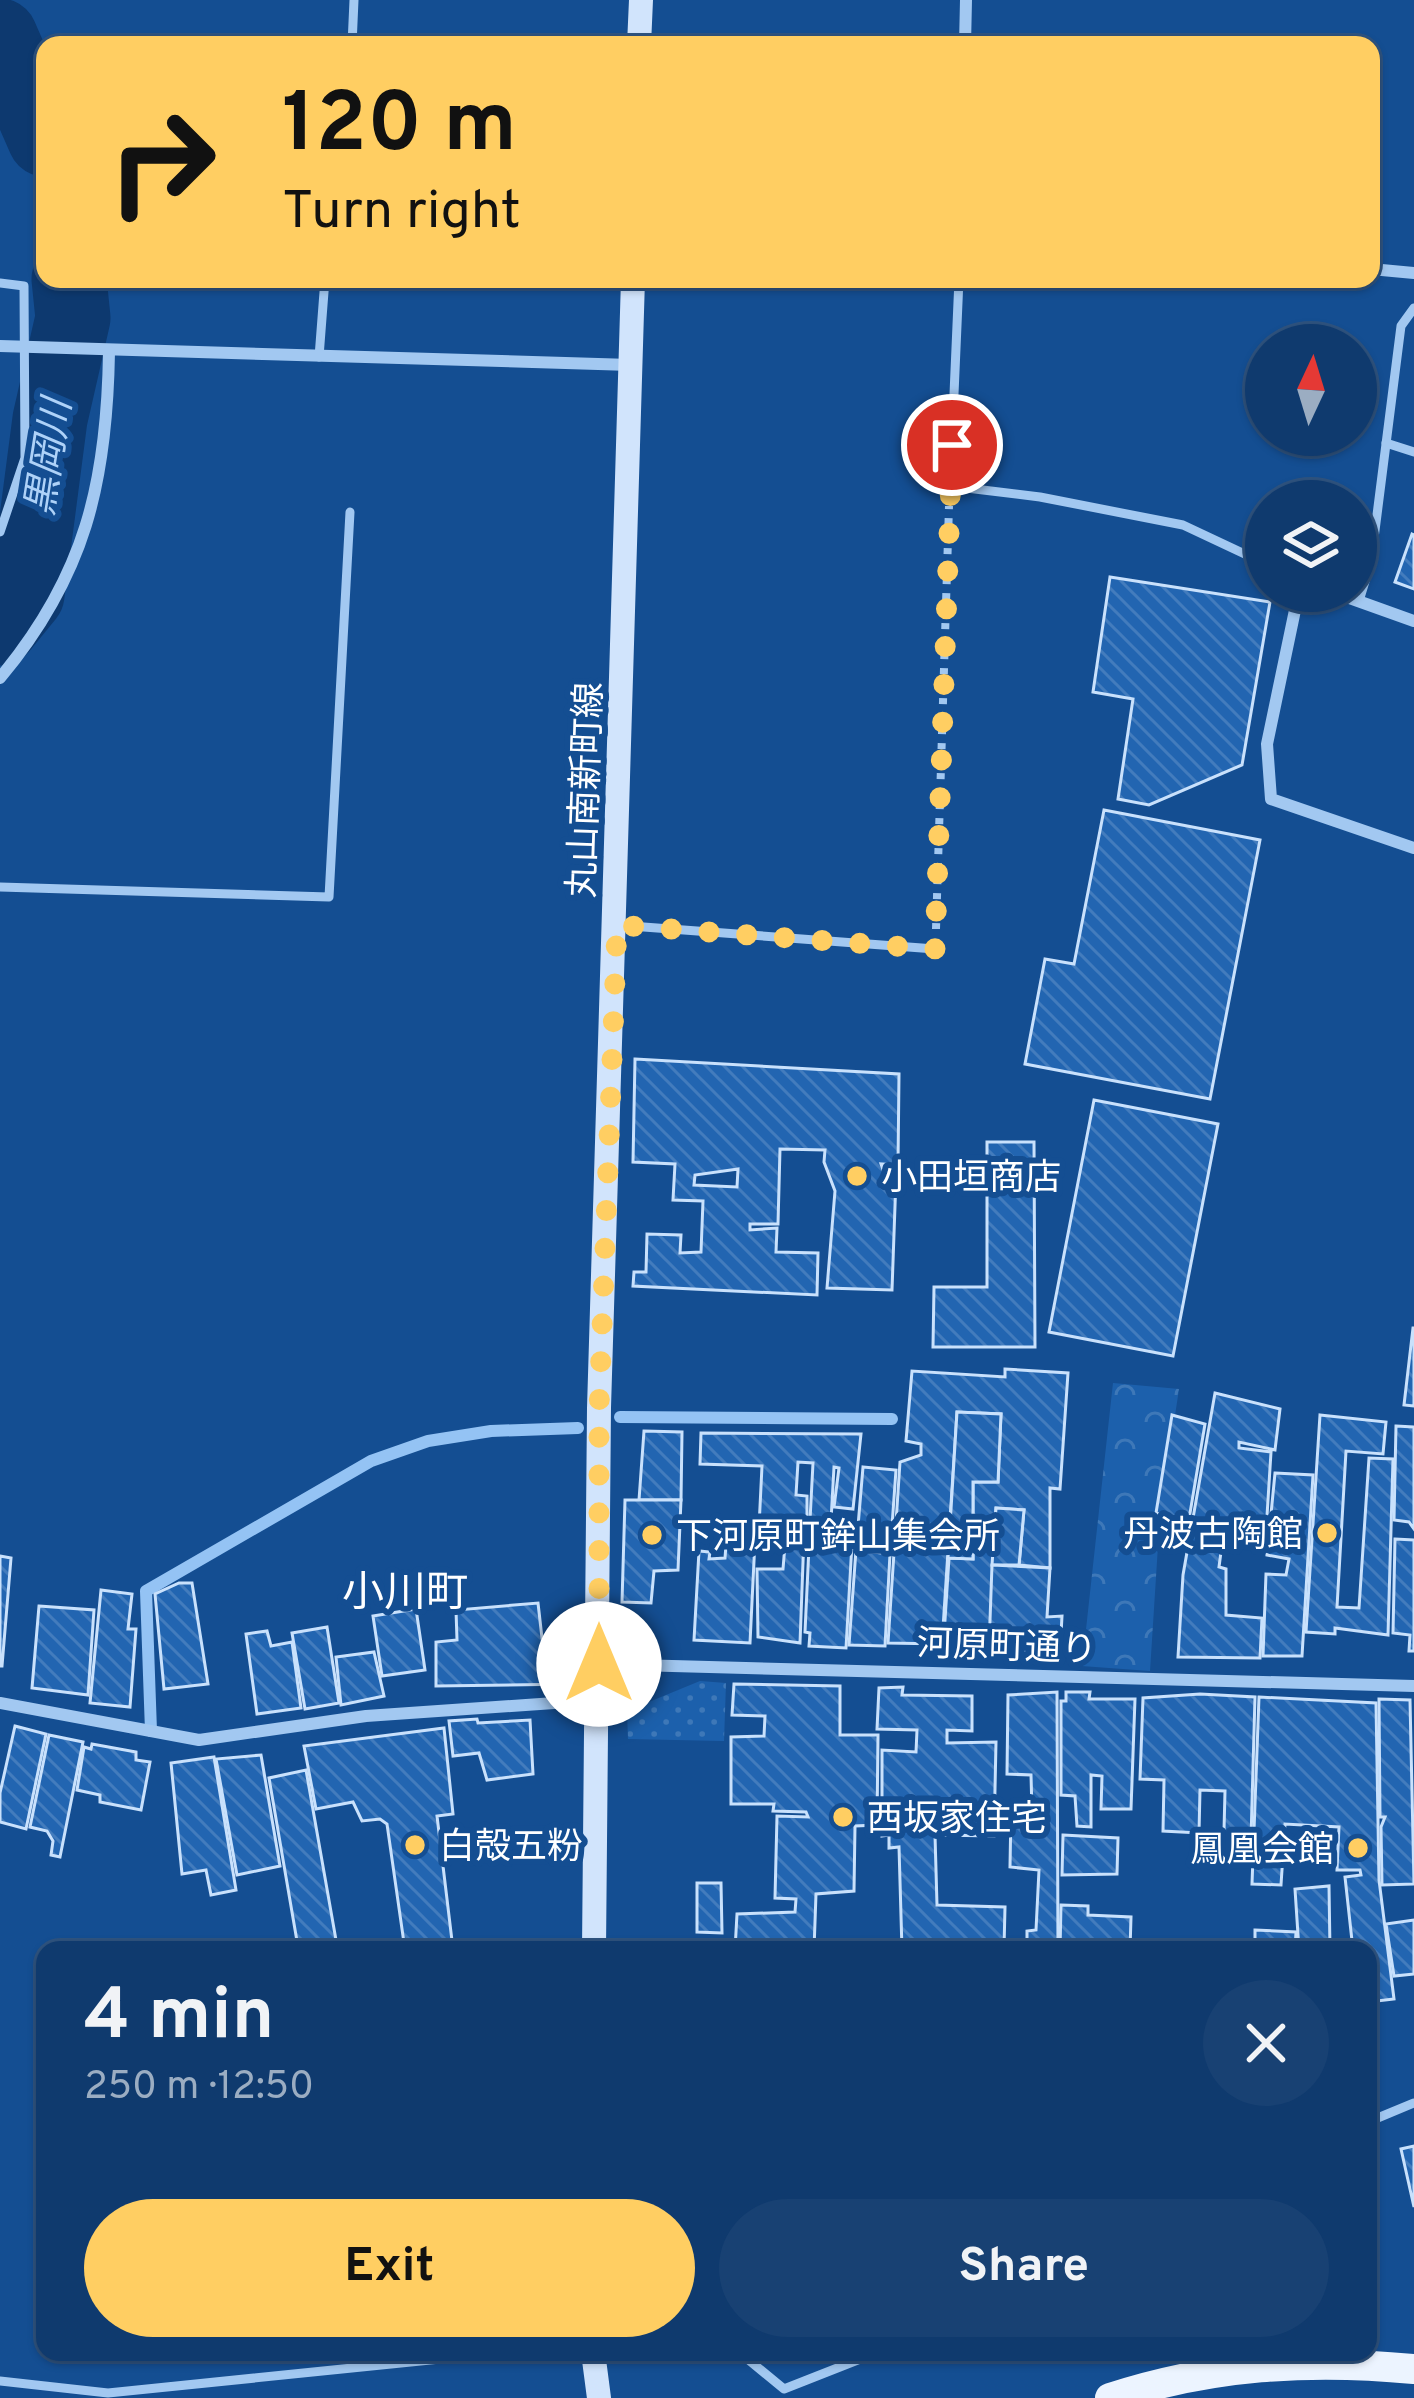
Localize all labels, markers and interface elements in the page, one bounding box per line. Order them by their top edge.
text: 120 m [282,75,517,181]
icon: right [84,84,240,240]
text: Turn right [282,179,521,248]
north arrow [1245,324,1377,456]
map controls [1245,324,1377,612]
water label: 黒岡川 [18,392,85,519]
pin [901,394,1003,496]
icon: arrive [919,412,985,478]
button: layers [1245,480,1377,612]
street label: 丸山南新町線 [561,681,615,899]
place label: 小田垣商店 [881,1157,1061,1203]
marker: 小田垣商店 [844,1163,870,1189]
place label: 丹波古陶館 [1123,1514,1303,1560]
place label: 下河原町鉾山集会所 [676,1516,1000,1562]
marker: 丹波古陶館 [1314,1520,1340,1546]
marker: 下河原町鉾山集会所 [639,1522,665,1548]
district label: 小川町 [342,1569,468,1622]
position arrow [536,1601,662,1727]
street label: 河原町通り [916,1623,1098,1675]
place label: 西坂家住宅 [867,1798,1047,1844]
marker: 西坂家住宅 [830,1804,856,1830]
place label: 白殻五粉 [439,1826,583,1872]
place label: 鳳凰会館 [1190,1829,1334,1875]
marker: 白殻五粉 [402,1832,428,1858]
marker: 鳳凰会館 [1345,1835,1371,1861]
text: 4 min [84,1973,274,2065]
button: close [1203,1980,1329,2106]
text: 250 m · 12:50 [84,2064,314,2113]
button: Exit [84,2199,695,2337]
button: Share [719,2199,1329,2337]

